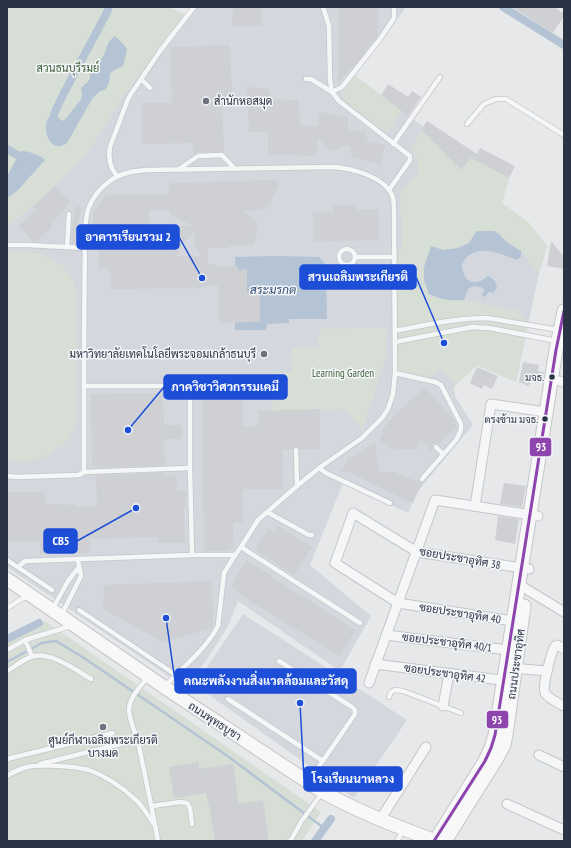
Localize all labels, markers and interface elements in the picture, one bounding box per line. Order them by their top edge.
park label: สวนธนบุรีรมย์ [37,60,99,77]
place label: สำนักหอสมุด [214,94,272,110]
marker: สำนักหอสมุด [201,96,211,106]
callout: อาคารเรียนรวม 2 [77,225,179,249]
text: อาคารเรียนรวม 2 [85,229,171,244]
callout: สวนเฉลิมพระเกียรติ [300,265,416,289]
text: สวนเฉลิมพระเกียรติ [308,269,408,284]
water label: สระมรกต [250,282,296,297]
place label: มหาวิทยาลัยเทคโนโลยีพระจอมเกล้าธนบุรี [69,346,256,363]
marker: มหาวิทยาลัยเทคโนโลยีพระจอมเกล้าธนบุรี [259,349,269,359]
park label: Learning Garden [312,366,374,380]
place label: มจธ. [525,371,544,384]
marker: มจธ. [547,372,557,382]
callout: ภาควิชาวิศวกรรมเคมี [164,375,287,399]
text: ภาควิชาวิศวกรรมเคมี [171,379,279,394]
place label: ตรงข้าม มจธ. [485,413,538,426]
marker: ตรงข้าม มจธ. [540,414,550,424]
line badge: 93 [529,437,552,457]
text: 93 [536,440,546,454]
callout: CB5 [44,529,77,553]
text: CB5 [52,533,70,548]
street label: ซอยประชาอุทิศ 38 [418,544,502,574]
street label: ซอยประชาอุทิศ 40 [418,600,502,628]
street label: ถนนประชาอุทิศ [504,628,530,700]
street label: ซอยประชาอุทิศ 40/1 [401,630,493,656]
street label: ซอยประชาอุทิศ 42 [403,660,487,688]
callout: คณะพลังงานสิ่งแวดล้อมและวัสดุ [175,669,356,693]
text: คณะพลังงานสิ่งแวดล้อมและวัสดุ [184,670,348,689]
street label: ถนนพุทธบูชา [185,699,244,745]
line badge: 93 [486,710,509,729]
text: 93 [492,713,502,727]
marker: ศูนย์กีฬาเฉลิมพระเกียรติ บางมด [98,722,108,732]
place label: ศูนย์กีฬาเฉลิมพระเกียรติ บางมด [48,732,158,760]
callout: โรงเรียนนาหลวง [304,767,402,791]
text: โรงเรียนนาหลวง [311,771,394,786]

